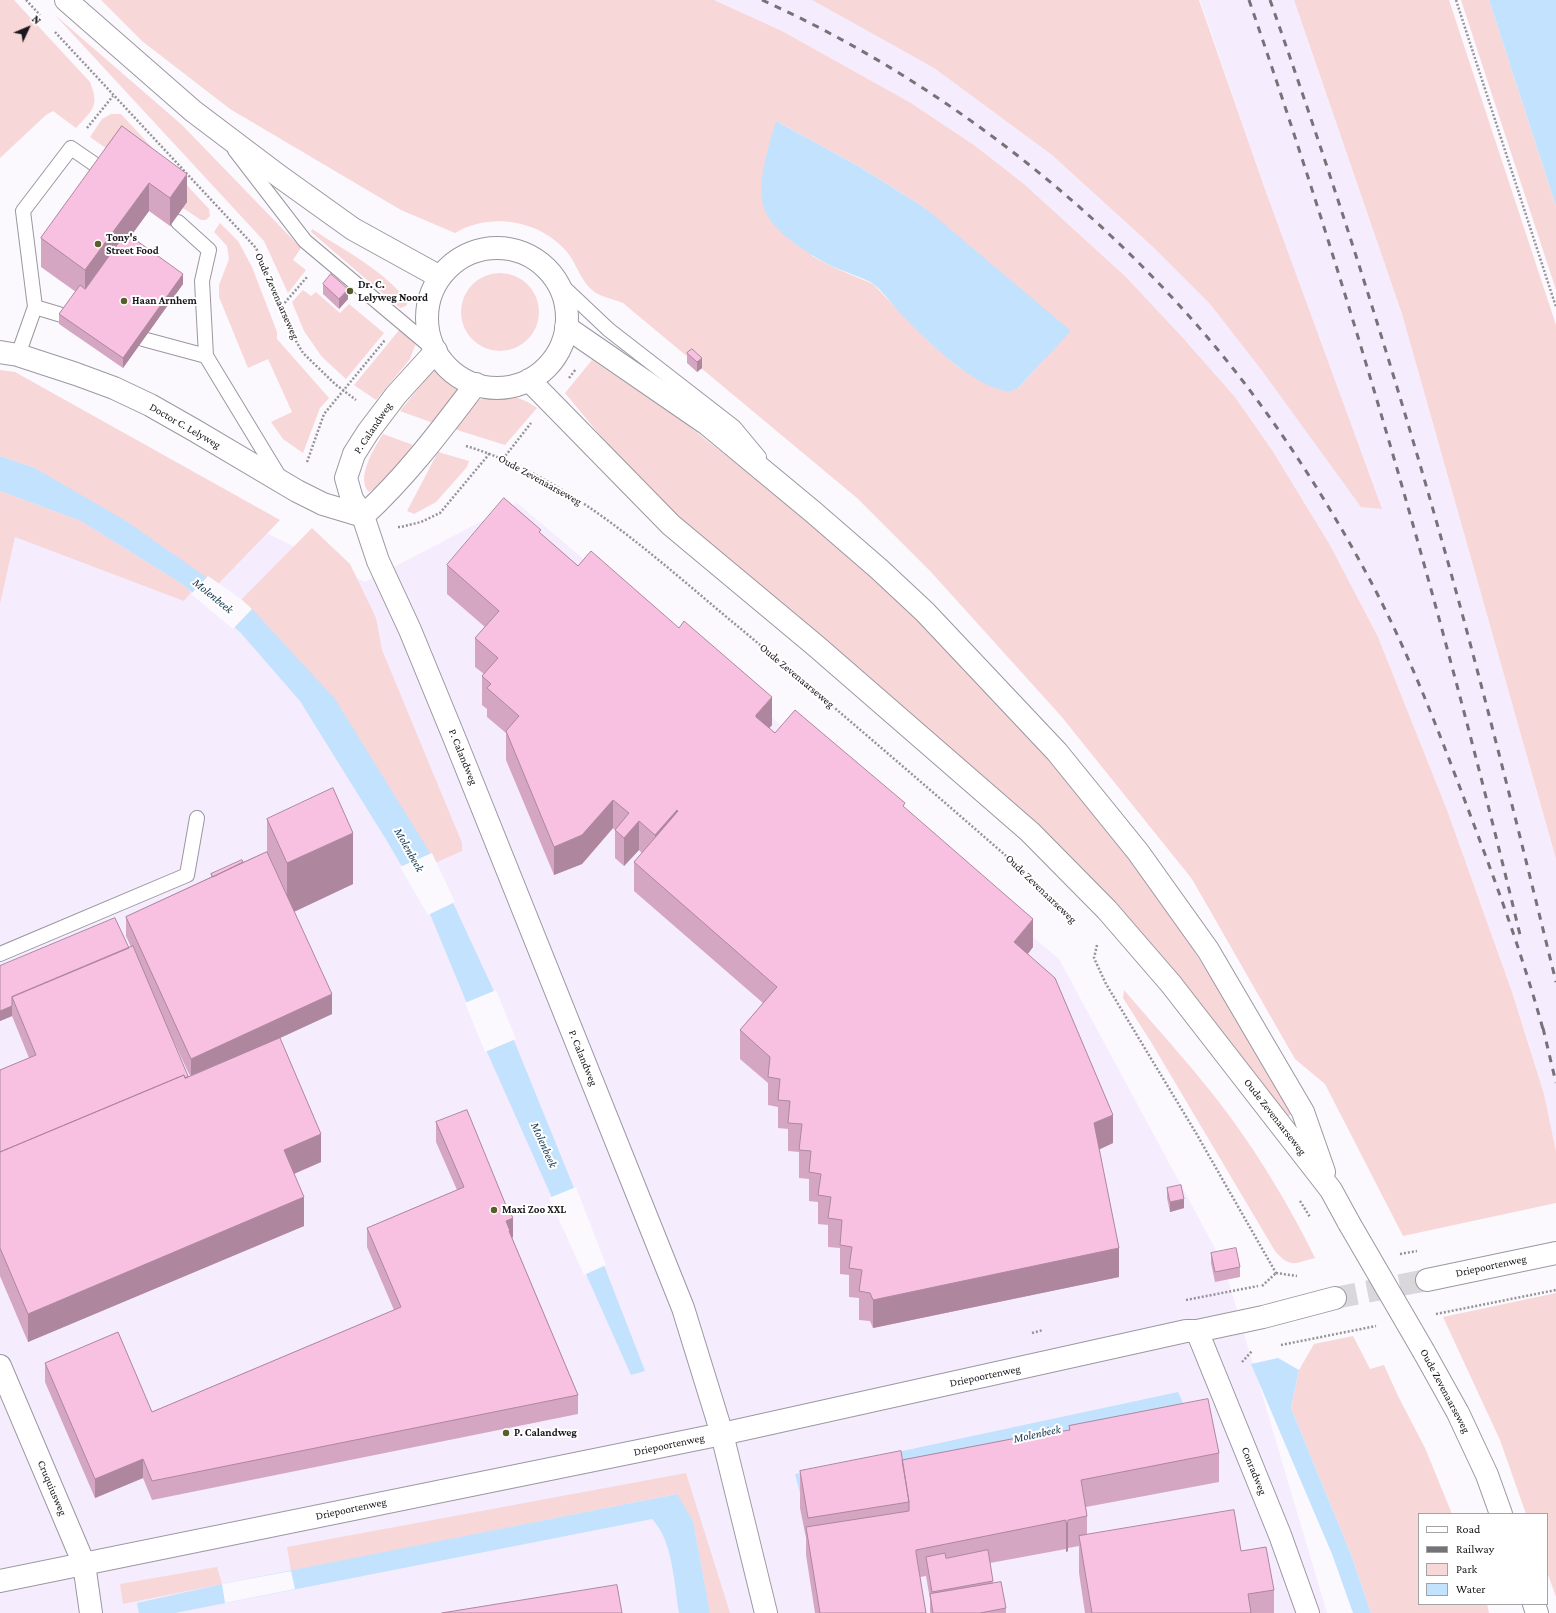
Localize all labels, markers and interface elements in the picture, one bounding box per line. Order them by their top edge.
north arrow [8,8,48,48]
text: N [30,13,44,27]
place label: Tony's Street Food [106,231,159,257]
marker: Tony's Street Food [93,239,103,249]
street label: Oude Zevenaarseweg [252,251,302,341]
place label: Dr. C. Lelyweg Noord [358,278,428,304]
marker: Dr. C. Lelyweg Noord [345,286,355,296]
place label: Haan Arnhem [132,294,197,308]
marker: Haan Arnhem [119,296,129,306]
street label: Doctor C. Lelyweg [147,400,223,452]
street label: P. Calandweg [351,400,395,456]
street label: Oude Zevenaarseweg [496,452,584,508]
water label: Molenbeek [190,575,236,617]
street label: Oude Zevenaarseweg [757,641,837,711]
street label: P. Calandweg [446,727,480,787]
water label: Molenbeek [391,825,427,875]
street label: Oude Zevenaarseweg [1003,852,1079,926]
street label: P. Calandweg [566,1028,600,1088]
street label: Oude Zevenaarseweg [1241,1076,1309,1158]
water label: Molenbeek [528,1120,560,1170]
place label: Maxi Zoo XXL [502,1203,566,1217]
marker: Maxi Zoo XXL [489,1205,499,1215]
street label: Driepoortenweg [1454,1252,1528,1280]
street label: Oude Zevenaarseweg [1417,1347,1473,1435]
street label: Driepoortenweg [948,1362,1022,1390]
water label: Molenbeek [1012,1422,1062,1446]
place label: P. Calandweg [514,1426,577,1440]
marker: P. Calandweg [501,1428,511,1438]
street label: Driepoortenweg [632,1431,706,1459]
street label: Conradweg [1238,1445,1270,1497]
street label: Cruquiusweg [34,1458,70,1518]
street label: Driepoortenweg [314,1495,388,1523]
legend [1418,1513,1548,1605]
text: Road [1456,1522,1480,1536]
text: Railway [1456,1542,1494,1556]
text: Park [1456,1562,1477,1576]
text: Water [1456,1582,1485,1596]

